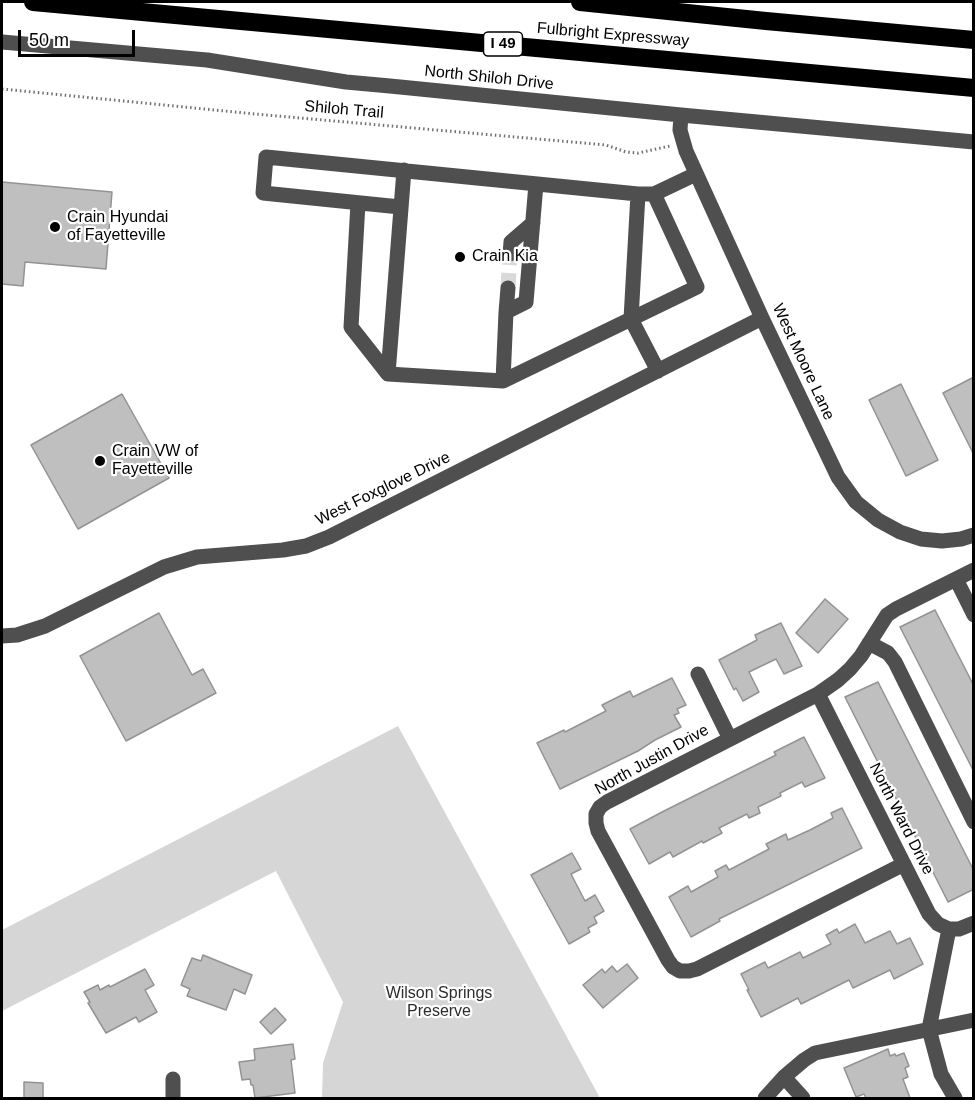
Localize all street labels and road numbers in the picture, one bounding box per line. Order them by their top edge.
street label: Fulbright Expressway [536,19,690,51]
road number: I 49 [484,32,522,56]
street label: North Shiloh Drive [423,62,555,94]
street label: Shiloh Trail [304,97,384,123]
street label: West Moore Lane [768,301,838,423]
street label: West Foxglove Drive [313,448,453,530]
street label: North Justin Drive [592,721,712,799]
street label: North Ward Drive [865,760,937,878]

